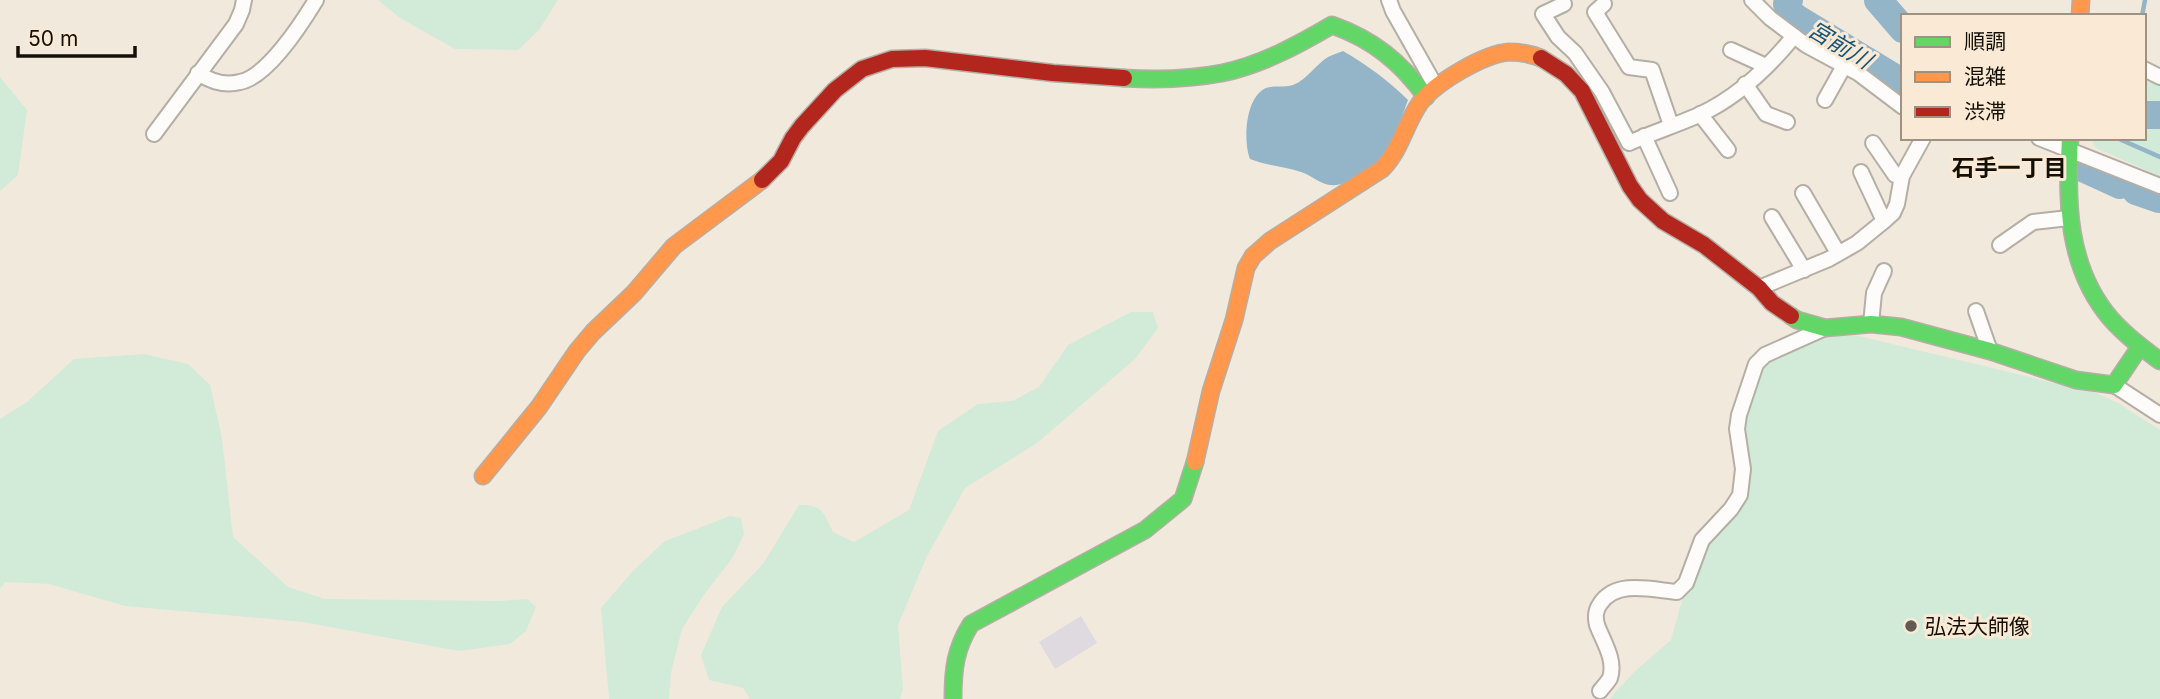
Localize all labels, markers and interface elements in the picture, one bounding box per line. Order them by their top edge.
scale bar [18,14,135,58]
legend [1901,14,2146,140]
water label: 宮前川 [1803,15,1879,76]
text: 50 m [28,26,78,51]
text: 順調 [1964,29,2006,54]
text: 混雑 [1964,64,2006,89]
text: 渋滞 [1964,99,2006,124]
district label: 石手一丁目 [1952,154,2067,182]
place label: 弘法大師像 [1925,614,2030,639]
marker: 弘法大師像 [1903,618,1919,634]

